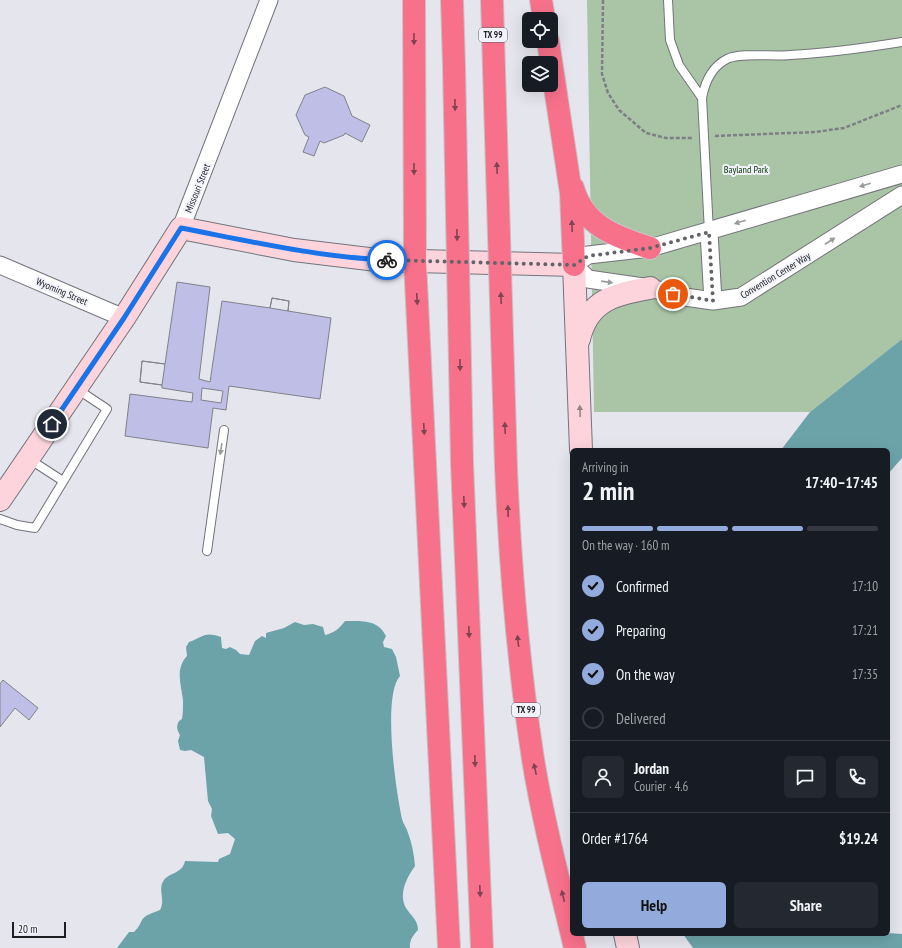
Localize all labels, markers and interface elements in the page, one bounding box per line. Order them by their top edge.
map controls [522,12,558,92]
button: locate [522,12,558,48]
road number: TX 99 [479,28,507,42]
one-way arrow [411,33,417,46]
button: layers [522,56,558,92]
one-way arrow [452,99,458,112]
street label: Missouri Street [182,162,213,215]
one-way arrow [493,162,500,174]
one-way arrow [411,163,417,176]
park label: Bayland Park [724,163,768,176]
one-way arrow [858,182,870,188]
one-way arrow [569,219,575,232]
one-way arrow [734,219,746,225]
one-way arrow [454,229,460,242]
one-way arrow [824,237,836,244]
courier [367,240,407,280]
icon: bike [376,249,398,271]
street label: Convention Center Way [738,249,813,302]
street label: Wyoming Street [34,275,90,308]
pin [656,277,690,311]
one-way arrow [601,279,613,285]
icon: bag [662,283,684,305]
one-way arrow [497,292,504,304]
one-way arrow [414,293,421,305]
one-way arrow [457,359,463,372]
one-way arrow [576,405,583,417]
pin [35,407,69,441]
icon: home [41,413,63,435]
one-way arrow [501,422,508,434]
one-way arrow [421,423,427,436]
one-way arrow [218,443,224,456]
text: Arriving in [582,459,629,476]
text: 17:40–17:45 [805,473,878,492]
text: 2 min [582,474,635,507]
one-way arrow [460,496,467,508]
one-way arrow [504,505,511,517]
text: On the way · 160 m [582,537,669,554]
icon: check [582,575,604,597]
text: Confirmed [616,577,669,596]
text: 17:10 [852,578,878,595]
icon: check [582,619,604,641]
text: Preparing [616,621,666,640]
text: 17:21 [852,622,878,639]
one-way arrow [466,626,473,638]
one-way arrow [515,634,521,647]
icon: check [582,663,604,685]
text: On the way [616,665,675,684]
text: 17:35 [852,666,878,683]
road number: TX 99 [512,703,540,717]
text: Delivered [616,709,666,728]
one-way arrow [472,755,478,768]
button: person [582,756,624,798]
button: chat [784,756,826,798]
button: phone [836,756,878,798]
text: Jordan [634,759,669,778]
one-way arrow [532,763,538,775]
text: Courier · 4.6 [634,778,688,795]
text: Order #1764 [582,829,648,848]
text: $19.24 [839,829,878,848]
button: Help [582,882,726,928]
button: Share [734,882,878,928]
one-way arrow [477,885,484,897]
one-way arrow [559,890,565,903]
scale bar [12,920,66,939]
text: 20 m [18,922,37,936]

